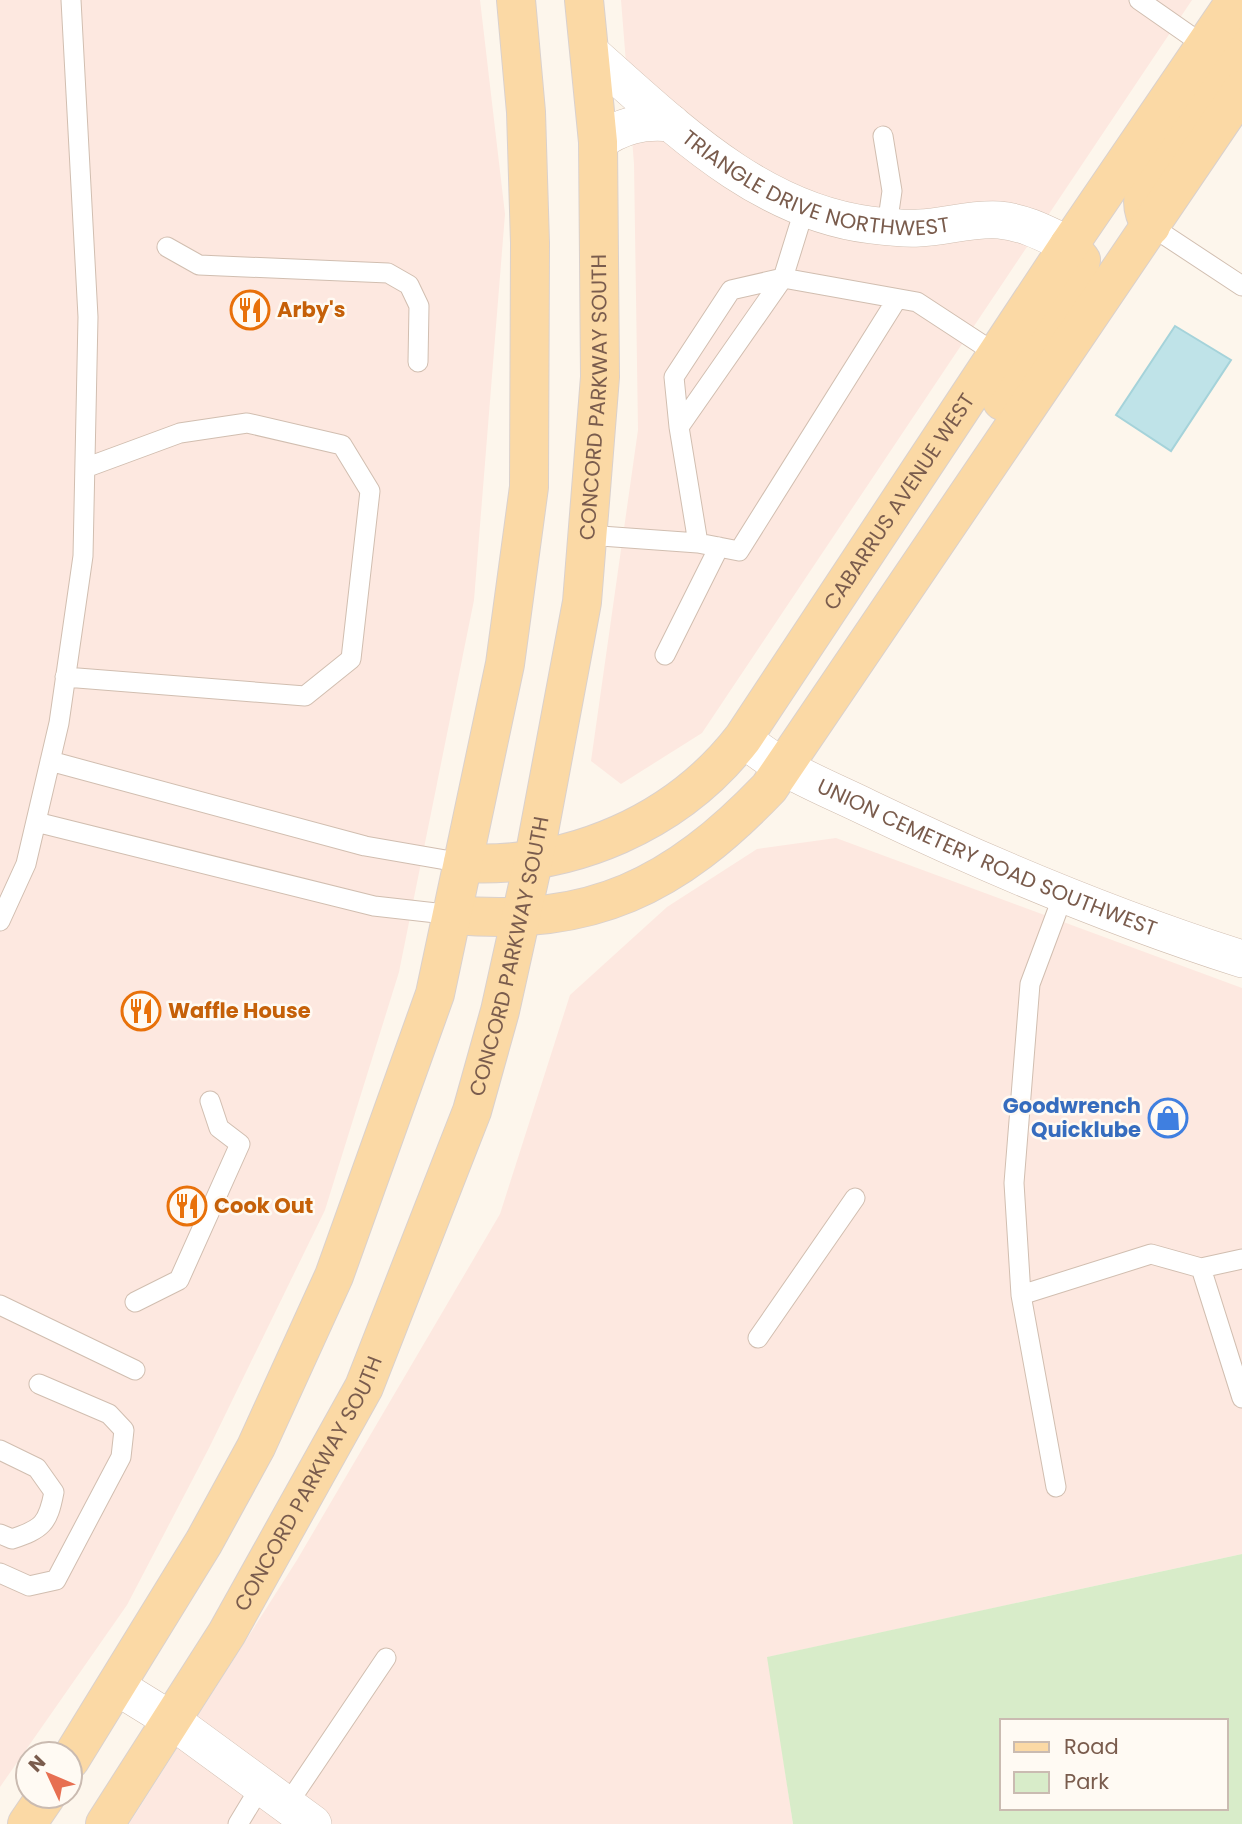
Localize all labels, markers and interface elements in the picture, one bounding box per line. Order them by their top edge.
street label: TRIANGLE DRIVE NORTHWEST [676,123,951,243]
street label: CONCORD PARKWAY SOUTH [572,254,614,541]
restaurant icon: Arby's [229,289,271,331]
place label: Arby's [277,295,345,324]
street label: CABARRUS AVENUE WEST [817,387,981,616]
street label: UNION CEMETERY ROAD SOUTHWEST [813,771,1161,943]
street label: CONCORD PARKWAY SOUTH [462,814,556,1099]
restaurant icon: Waffle House [120,990,162,1032]
place label: Waffle House [168,996,311,1025]
place label: Goodwrench Quicklube [1003,1091,1141,1144]
shop icon: Goodwrench Quicklube [1147,1097,1189,1139]
restaurant icon: Cook Out [166,1185,208,1227]
place label: Cook Out [214,1191,313,1220]
street label: CONCORD PARKWAY SOUTH [227,1352,389,1616]
legend [1000,1719,1228,1810]
text: Road [1064,1732,1119,1761]
north arrow [14,1740,84,1810]
text: N [22,1749,52,1778]
text: Park [1064,1767,1109,1796]

